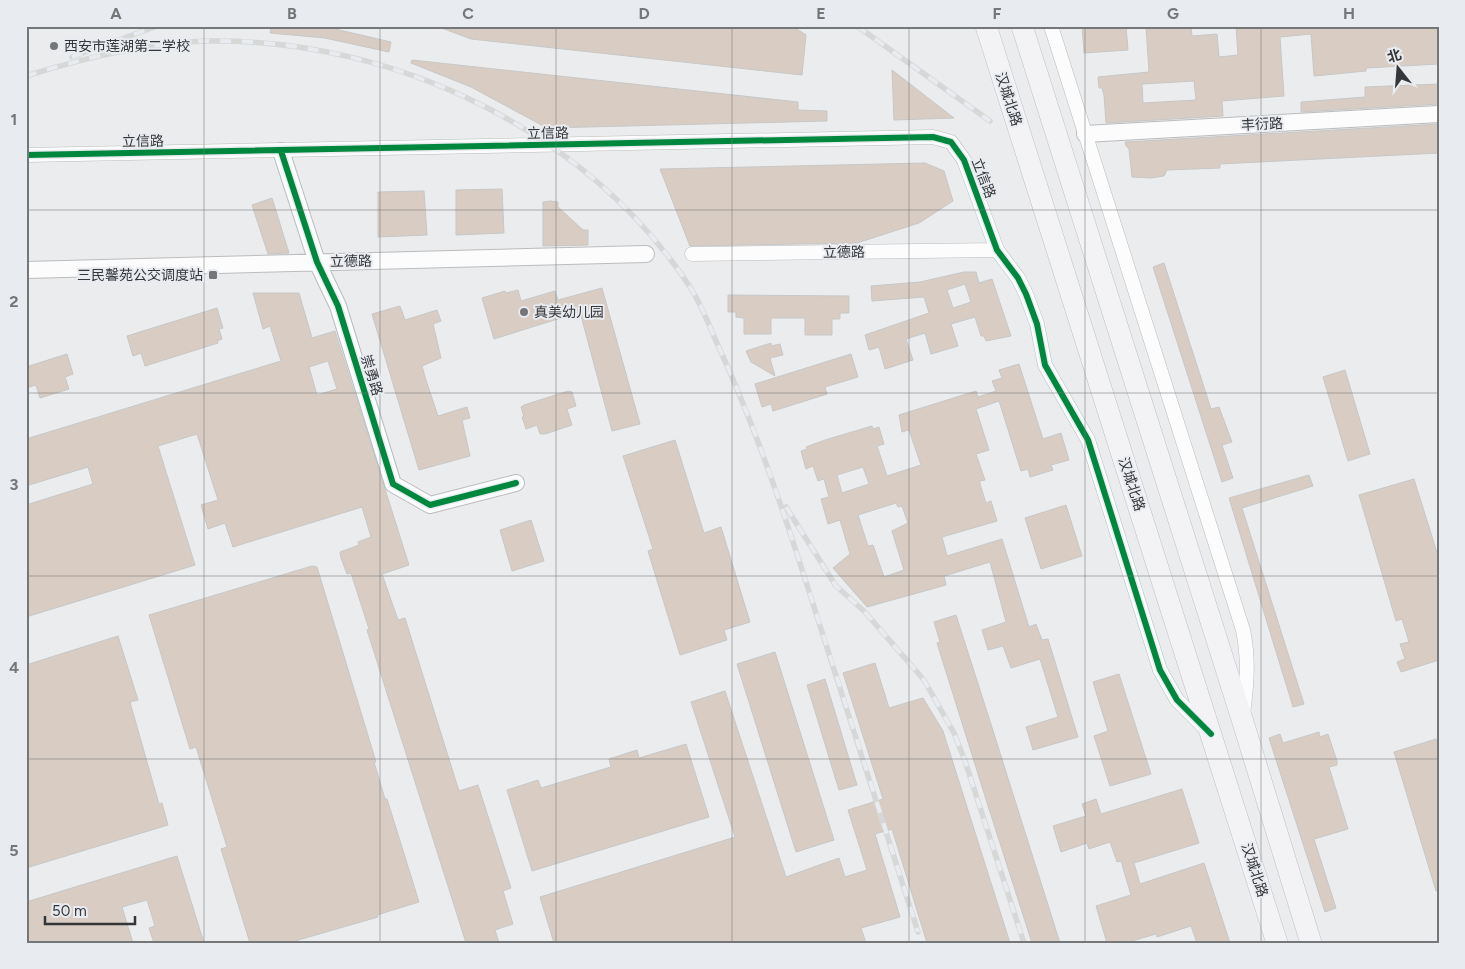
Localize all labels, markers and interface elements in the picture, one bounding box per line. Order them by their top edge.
text: A [110,4,122,23]
text: B [287,4,297,23]
text: C [462,4,474,23]
text: D [638,4,650,23]
text: E [816,4,826,23]
text: F [993,4,1002,23]
text: G [1167,4,1179,23]
text: H [1343,4,1355,23]
place label: 西安市莲湖第二学校 [64,38,190,55]
marker: 西安市莲湖第二学校 [48,40,60,52]
north arrow [1372,42,1422,92]
text: 北 [1385,46,1404,66]
street label: 汉城北路 [992,70,1025,128]
text: 1 [11,110,17,129]
street label: 丰衍路 [1241,115,1283,134]
street label: 立信路 [527,125,569,142]
street label: 立信路 [122,133,164,150]
street label: 立信路 [968,156,999,201]
street label: 立德路 [823,244,865,261]
street label: 立德路 [330,253,372,270]
place label: 三民馨苑公交调度站 [77,267,203,284]
marker: 三民馨苑公交调度站 [207,269,219,281]
text: 2 [9,292,19,311]
place label: 真美幼儿园 [534,304,604,321]
marker: 真美幼儿园 [518,306,530,318]
street label: 崇勇路 [357,353,386,398]
street label: 汉城北路 [1115,455,1148,513]
text: 3 [10,475,19,494]
text: 4 [9,658,19,677]
text: 5 [9,841,19,860]
street label: 汉城北路 [1238,841,1271,899]
scale bar [45,894,135,926]
text: 50 m [52,902,87,920]

